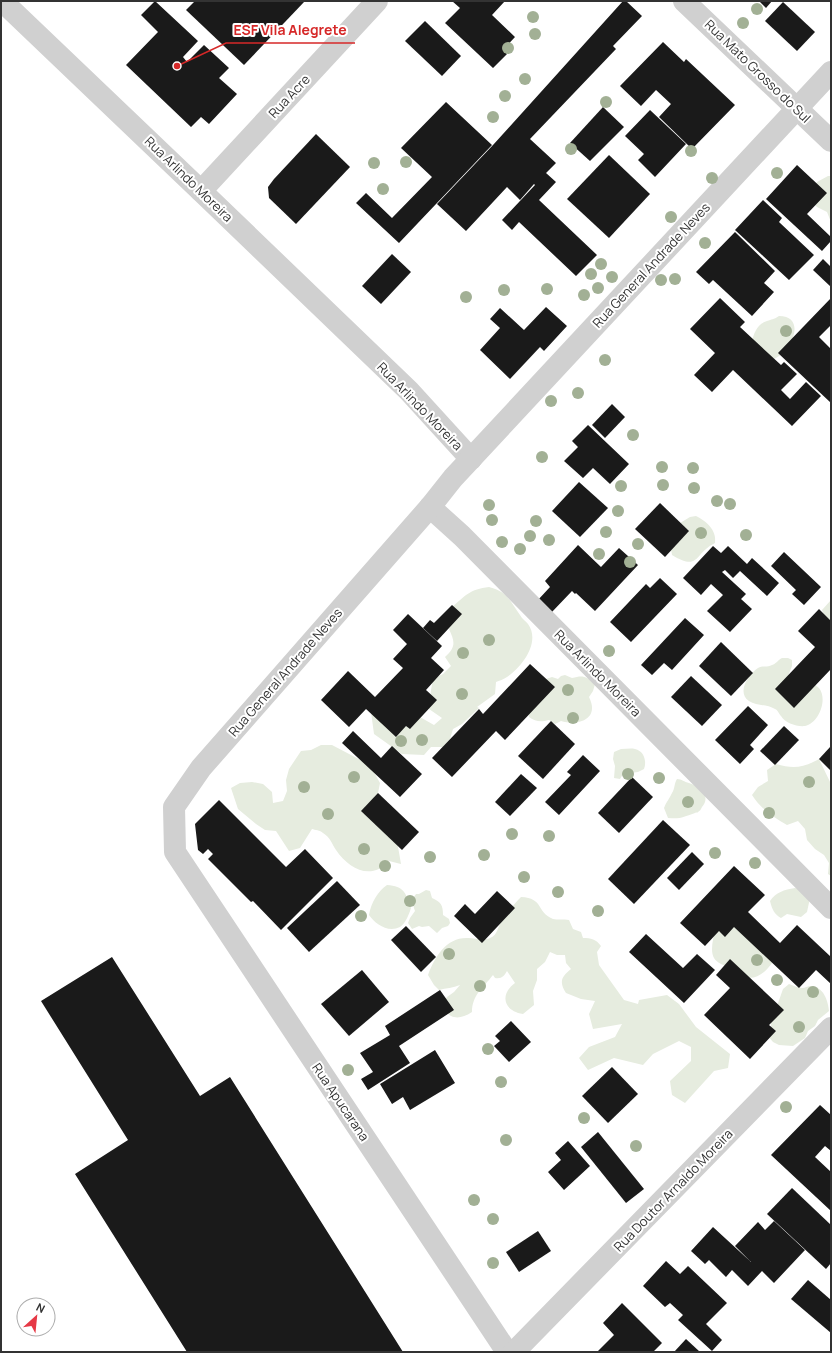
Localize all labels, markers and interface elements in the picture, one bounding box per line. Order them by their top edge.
street label: Rua Mato Grosso do Sul [701,15,815,127]
callout: ESF Vila Alegrete [226,17,355,43]
text: ESF Vila Alegrete [233,20,347,39]
street label: Rua Acre [264,70,314,122]
street label: Rua Arlindo Moreira [141,132,237,226]
street label: Rua General Andrade Neves [588,198,714,331]
street label: Rua Arlindo Moreira [373,358,467,454]
street label: Rua General Andrade Neves [224,604,346,740]
street label: Rua Arlindo Moreira [551,626,645,720]
street label: Rua Apucarana [308,1060,374,1144]
street label: Rua Doutor Arnaldo Moreira [610,1125,736,1255]
north arrow [16,1297,56,1337]
text: N [34,1299,48,1316]

